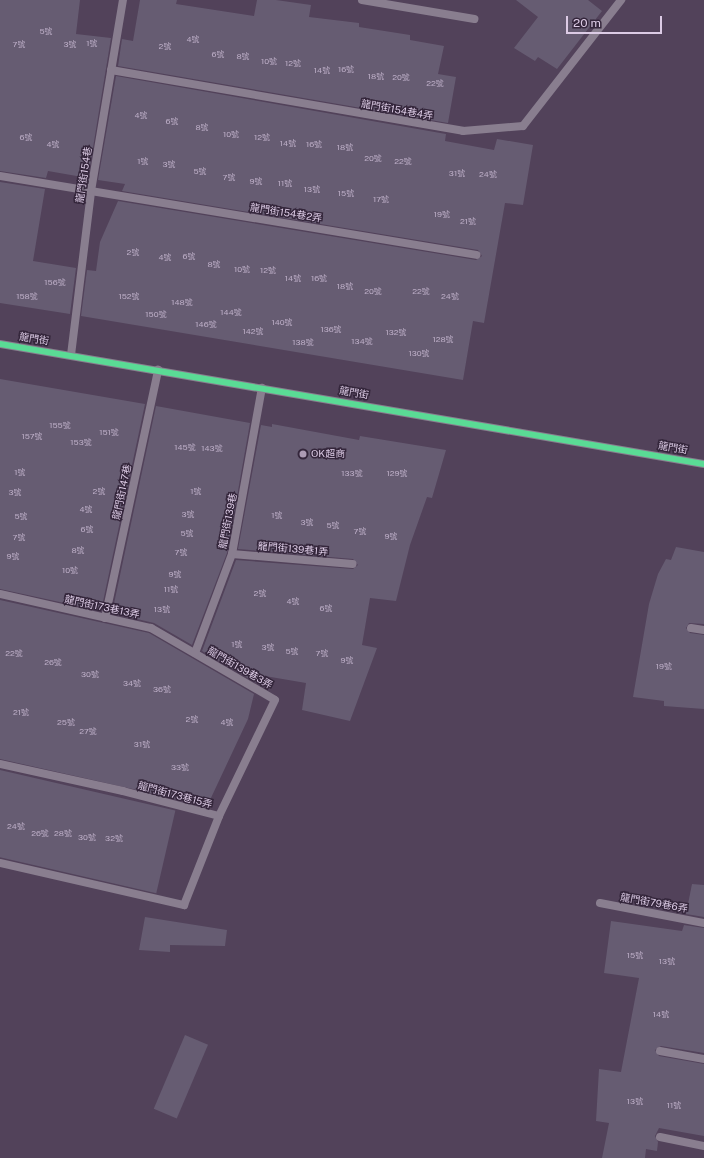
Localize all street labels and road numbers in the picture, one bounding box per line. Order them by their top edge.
street label: 龍門街154巷4弄 [360,98,434,122]
street label: 龍門街154巷 [74,146,94,204]
street label: 龍門街154巷2弄 [249,201,323,225]
street label: 龍門街 [18,331,50,347]
street label: 龍門街 [338,384,370,402]
street label: 龍門街 [657,439,689,457]
street label: 龍門街147巷 [110,463,134,521]
street label: 龍門街139巷 [217,492,239,550]
street label: 龍門街139巷1弄 [257,540,329,558]
street label: 龍門街173巷13弄 [63,593,141,621]
street label: 龍門街139巷3弄 [205,645,275,691]
street label: 龍門街173巷15弄 [136,779,214,811]
street label: 龍門街79巷6弄 [619,891,689,915]

